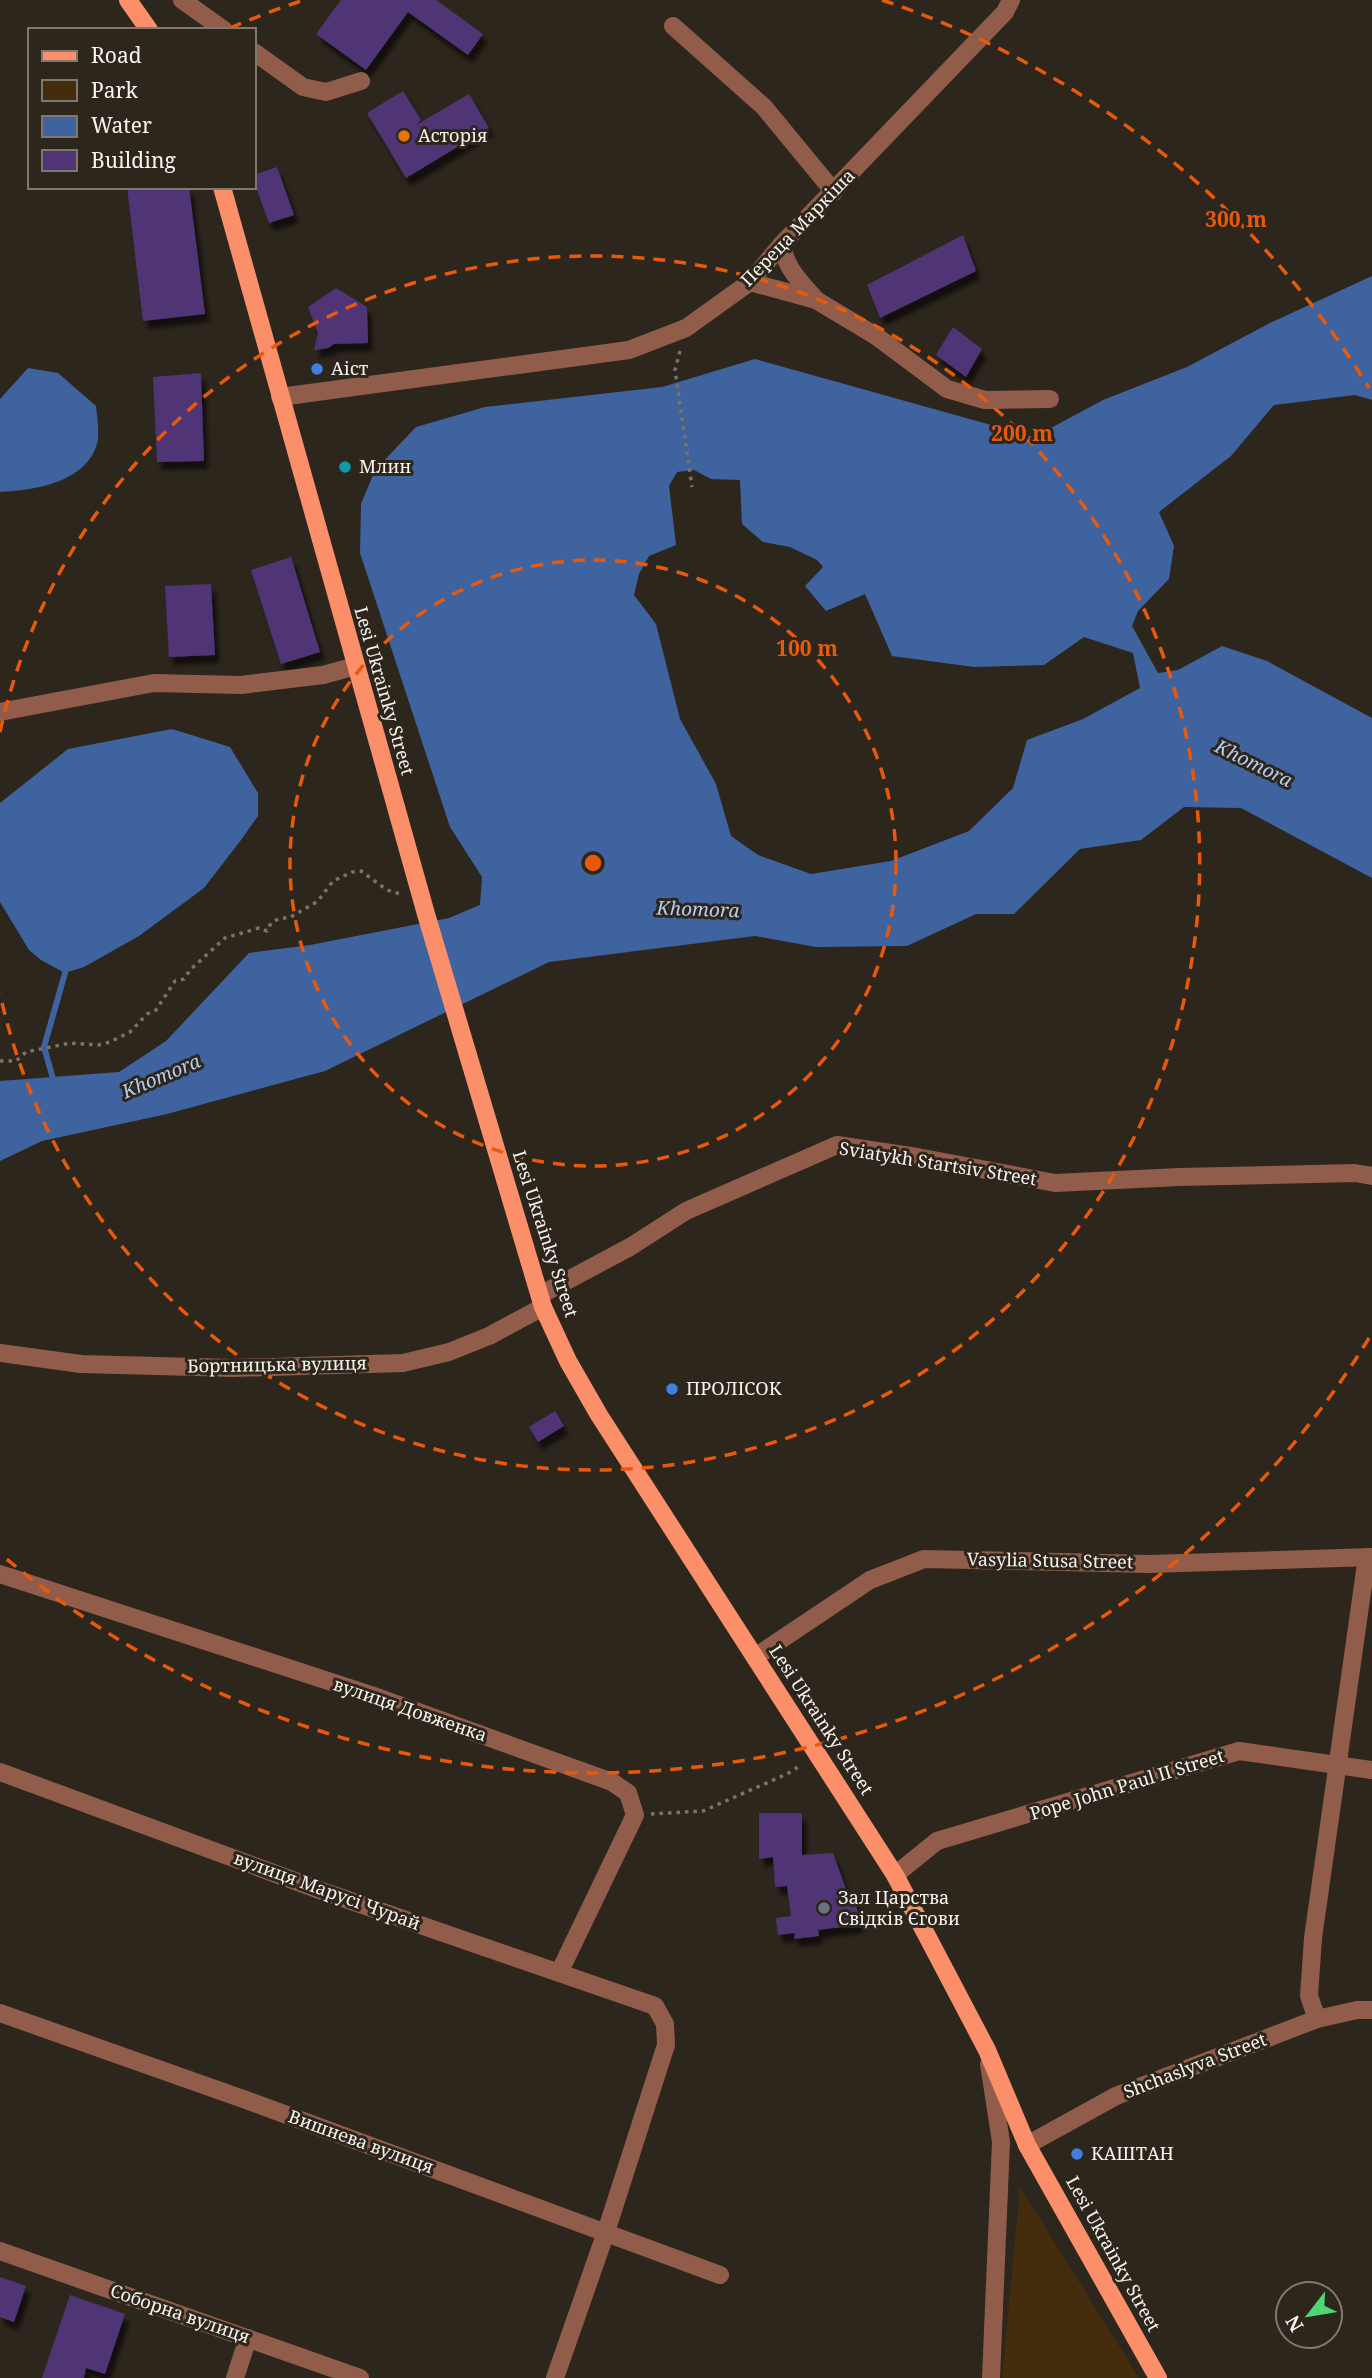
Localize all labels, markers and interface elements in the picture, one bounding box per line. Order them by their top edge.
legend [28,28,256,189]
text: Road [91,41,142,69]
text: Park [91,76,138,104]
text: Water [91,111,152,139]
place label: Асторія [418,123,487,147]
marker: Асторія [396,128,412,144]
text: Building [91,146,176,174]
street label: Переца Маркіша [735,163,860,291]
text: 300 m [1205,205,1267,233]
place label: Аіст [331,356,369,380]
marker: Аіст [309,361,325,377]
text: 200 m [991,419,1053,447]
place label: Млин [359,454,411,478]
marker: Млин [337,459,353,475]
street label: Lesi Ukrainky Street [349,604,420,778]
text: 100 m [776,634,838,662]
water label: Khomora [1210,733,1297,793]
centre of rings [581,851,605,875]
water label: Khomora [655,895,740,923]
water label: Khomora [117,1048,204,1105]
street label: Sviatykh Startsiv Street [838,1136,1039,1190]
street label: Lesi Ukrainky Street [508,1147,584,1320]
street label: Бортницька вулиця [187,1350,367,1378]
place label: ПРОЛІСОК [686,1376,782,1400]
marker: ПРОЛІСОК [664,1381,680,1397]
street label: Vasylia Stusa Street [967,1547,1133,1573]
street label: Lesi Ukrainky Street [764,1640,879,1799]
street label: вулиця Довженка [330,1672,490,1747]
street label: Pope John Paul II Street [1027,1743,1227,1825]
street label: вулиця Марусі Чурай [231,1845,424,1935]
place label: Зал Царства Свідків Єгови [838,1885,960,1930]
marker: Зал Царства Свідків Єгови [816,1900,832,1916]
street label: Shchaslyva Street [1120,2027,1269,2103]
street label: Вишнева вулиця [285,2104,437,2179]
place label: КАШТАН [1091,2141,1174,2165]
marker: КАШТАН [1069,2146,1085,2162]
street label: Lesi Ukrainky Street [1061,2172,1167,2335]
street label: Соборна вулиця [107,2278,253,2348]
north arrow [1274,2280,1344,2350]
text: N [1279,2311,1309,2337]

